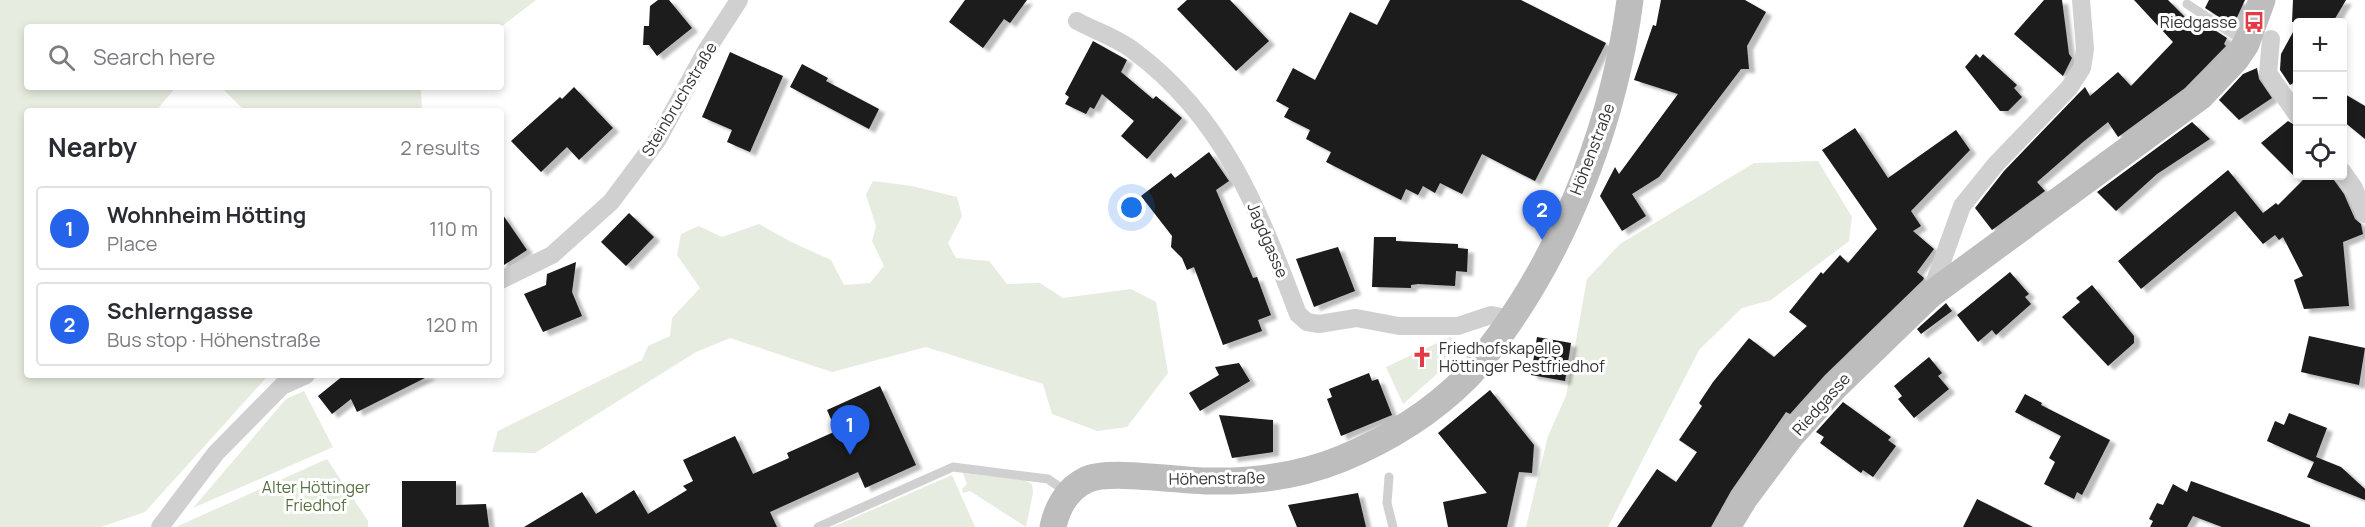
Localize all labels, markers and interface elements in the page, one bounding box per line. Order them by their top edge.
bus stop icon: Riedgasse [2242,10,2266,34]
place label: Riedgasse [2160,11,2237,33]
map controls [2293,18,2347,180]
button: + [2293,18,2347,72]
search box [24,24,504,90]
street label: Steinbruchstraße [636,38,722,160]
icon: search [45,41,78,74]
text: Search here [93,42,215,72]
button: − [2293,72,2347,126]
street label: Höhenstraße [1564,100,1620,198]
button: locate [2293,126,2347,180]
text: Nearby [48,129,137,165]
text: 2 results [400,134,480,161]
pin: 2 [1522,190,1562,240]
your location [1117,193,1146,222]
street label: Jagdgasse [1242,199,1294,281]
text: Wohnheim Hötting [107,200,306,230]
text: 1 [65,215,74,242]
text: 110 m [429,215,478,242]
text: Place [107,230,157,257]
text: Schlerngasse [107,296,253,326]
text: 2 [64,311,75,338]
text: 120 m [426,311,478,338]
text: Bus stop · Höhenstraße [107,326,321,353]
place label: Friedhofskapelle Höttinger Pestfriedhof [1439,337,1605,377]
church icon: Friedhofskapelle Höttinger Pestfriedhof [1410,345,1434,369]
street label: Riedgasse [1787,368,1855,440]
pin: 1 [830,406,870,455]
street label: Höhenstraße [1169,466,1265,490]
park label: Alter Höttinger Friedhof [262,476,370,516]

